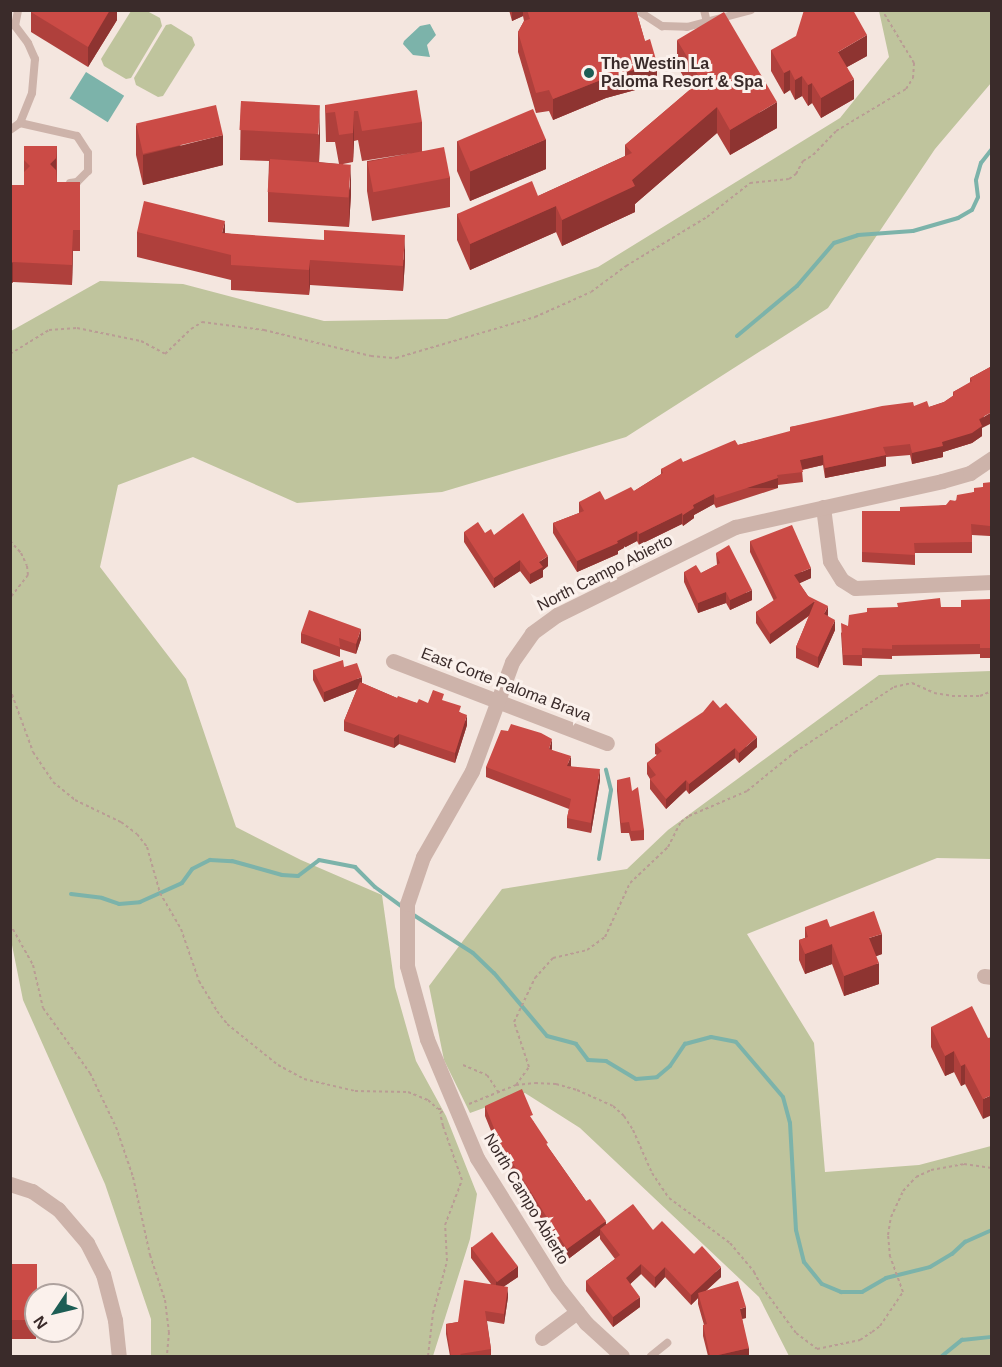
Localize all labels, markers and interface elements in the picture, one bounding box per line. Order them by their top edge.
place label: The Westin La Paloma Resort & Spa [601,54,763,92]
marker: The Westin La Paloma Resort & Spa [582,66,596,80]
street label: North Campo Abierto [534,530,676,616]
street label: East Corte Paloma Brava [418,644,594,726]
street label: North Campo Abierto [479,1130,573,1268]
north arrow [24,1283,84,1343]
text: N [30,1313,51,1332]

